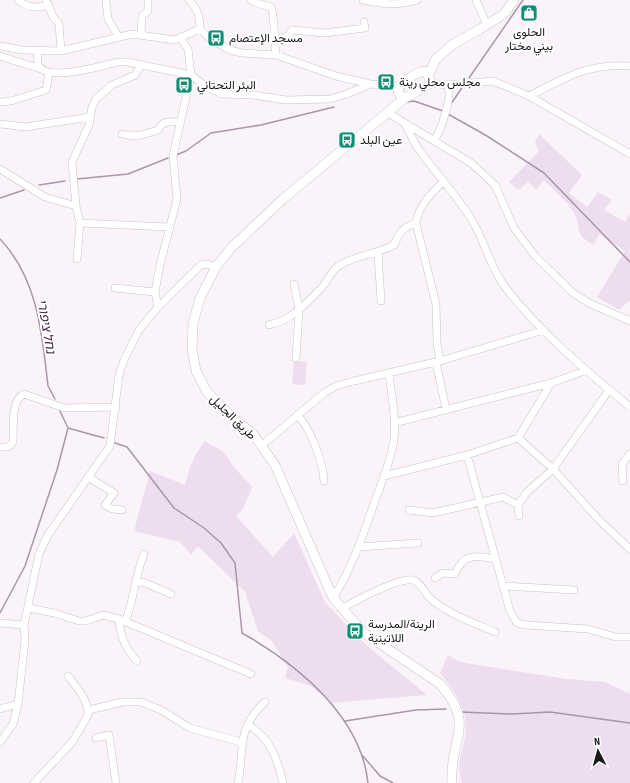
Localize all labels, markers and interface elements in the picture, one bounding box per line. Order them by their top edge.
shop icon: الحلوى بيني مختار [519,3,539,23]
place label: الحلوى بيني مختار [504,25,553,56]
bus stop icon: مسجد الإعتصام [206,28,226,48]
place label: مسجد الإعتصام [229,31,303,46]
bus stop icon: مجلس محلي رينة [376,72,396,92]
bus stop icon: البئر التحتاني [174,75,194,95]
place label: مجلس محلي رينة [399,75,480,92]
place label: البئر التحتاني [197,78,256,95]
bus stop icon: عين البلد [337,130,357,150]
place label: عين البلد [360,133,402,148]
water label: נחל ציפורי [33,298,59,356]
street label: طريق الجليل [206,392,259,443]
place label: الرينة/المدرسة اللاتينية [368,617,435,646]
bus stop icon: الرينة/المدرسة اللاتينية [345,621,365,641]
north arrow [578,731,618,771]
text: N [593,735,601,748]

